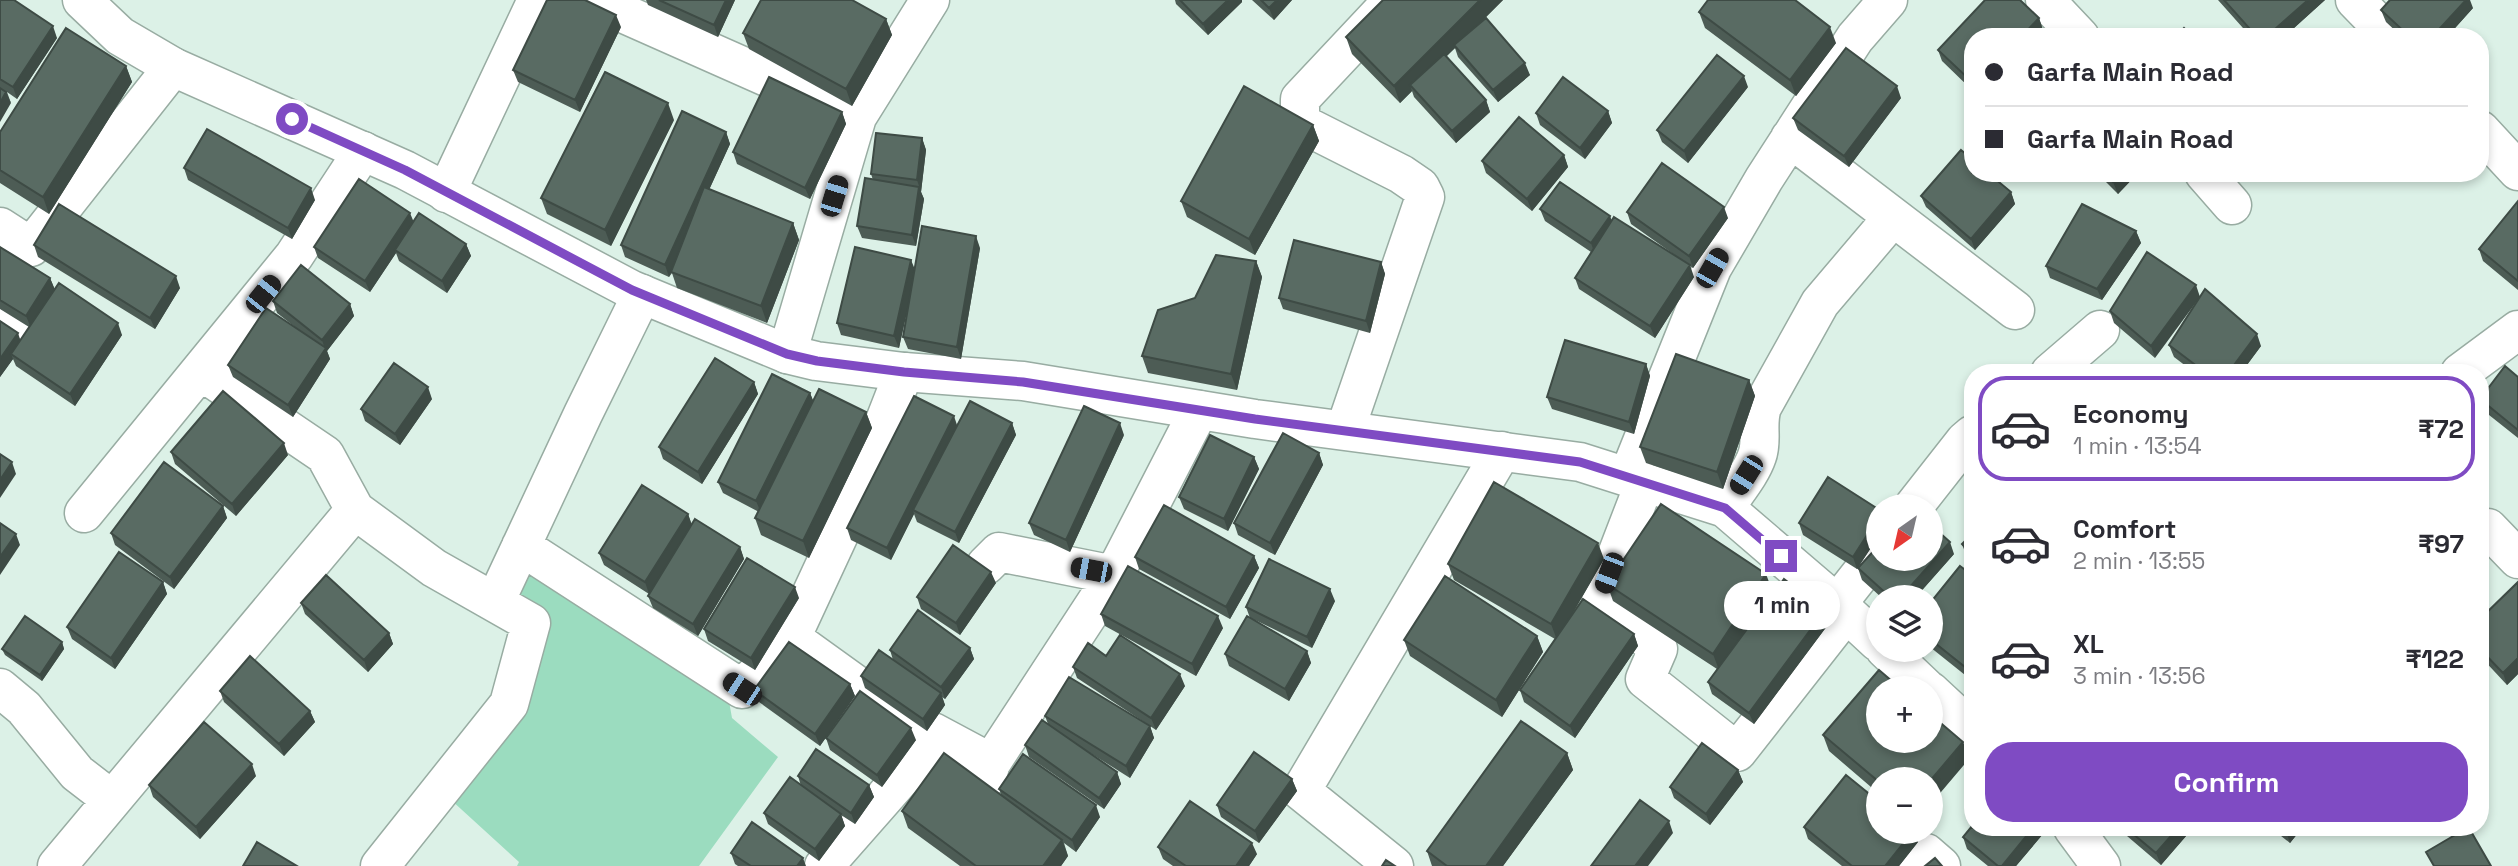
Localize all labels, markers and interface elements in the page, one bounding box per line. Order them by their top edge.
text: Garfa Main Road [2027,55,2234,89]
route start [276,103,308,135]
text: Garfa Main Road [2027,122,2234,156]
car [818,173,851,219]
car [1693,245,1732,291]
car [242,271,285,317]
icon: car [1989,397,2052,460]
text: Economy [2073,397,2189,431]
text: ₹72 [2418,412,2464,446]
text: 1 min · 13:54 [2073,431,2202,461]
car [1726,452,1767,498]
north arrow [1866,494,1942,570]
map controls [1866,494,1943,844]
icon: car [1989,512,2052,575]
text: Comfort [2073,512,2176,546]
text: ₹97 [2418,527,2464,561]
route end [1765,540,1797,572]
text: 2 min · 13:55 [2073,546,2205,576]
car [1592,550,1627,596]
car [1069,556,1114,584]
callout: 1 min [1723,580,1839,630]
button: layers [1866,585,1943,662]
text: 1 min [1754,590,1810,620]
icon: car [1989,627,2052,690]
text: XL [2073,627,2104,661]
text: ₹122 [2405,642,2464,676]
text: 3 min · 13:56 [2073,661,2206,691]
car [719,669,766,709]
button: + [1866,676,1943,753]
button: Confirm [1985,742,2468,822]
button: − [1866,767,1943,844]

